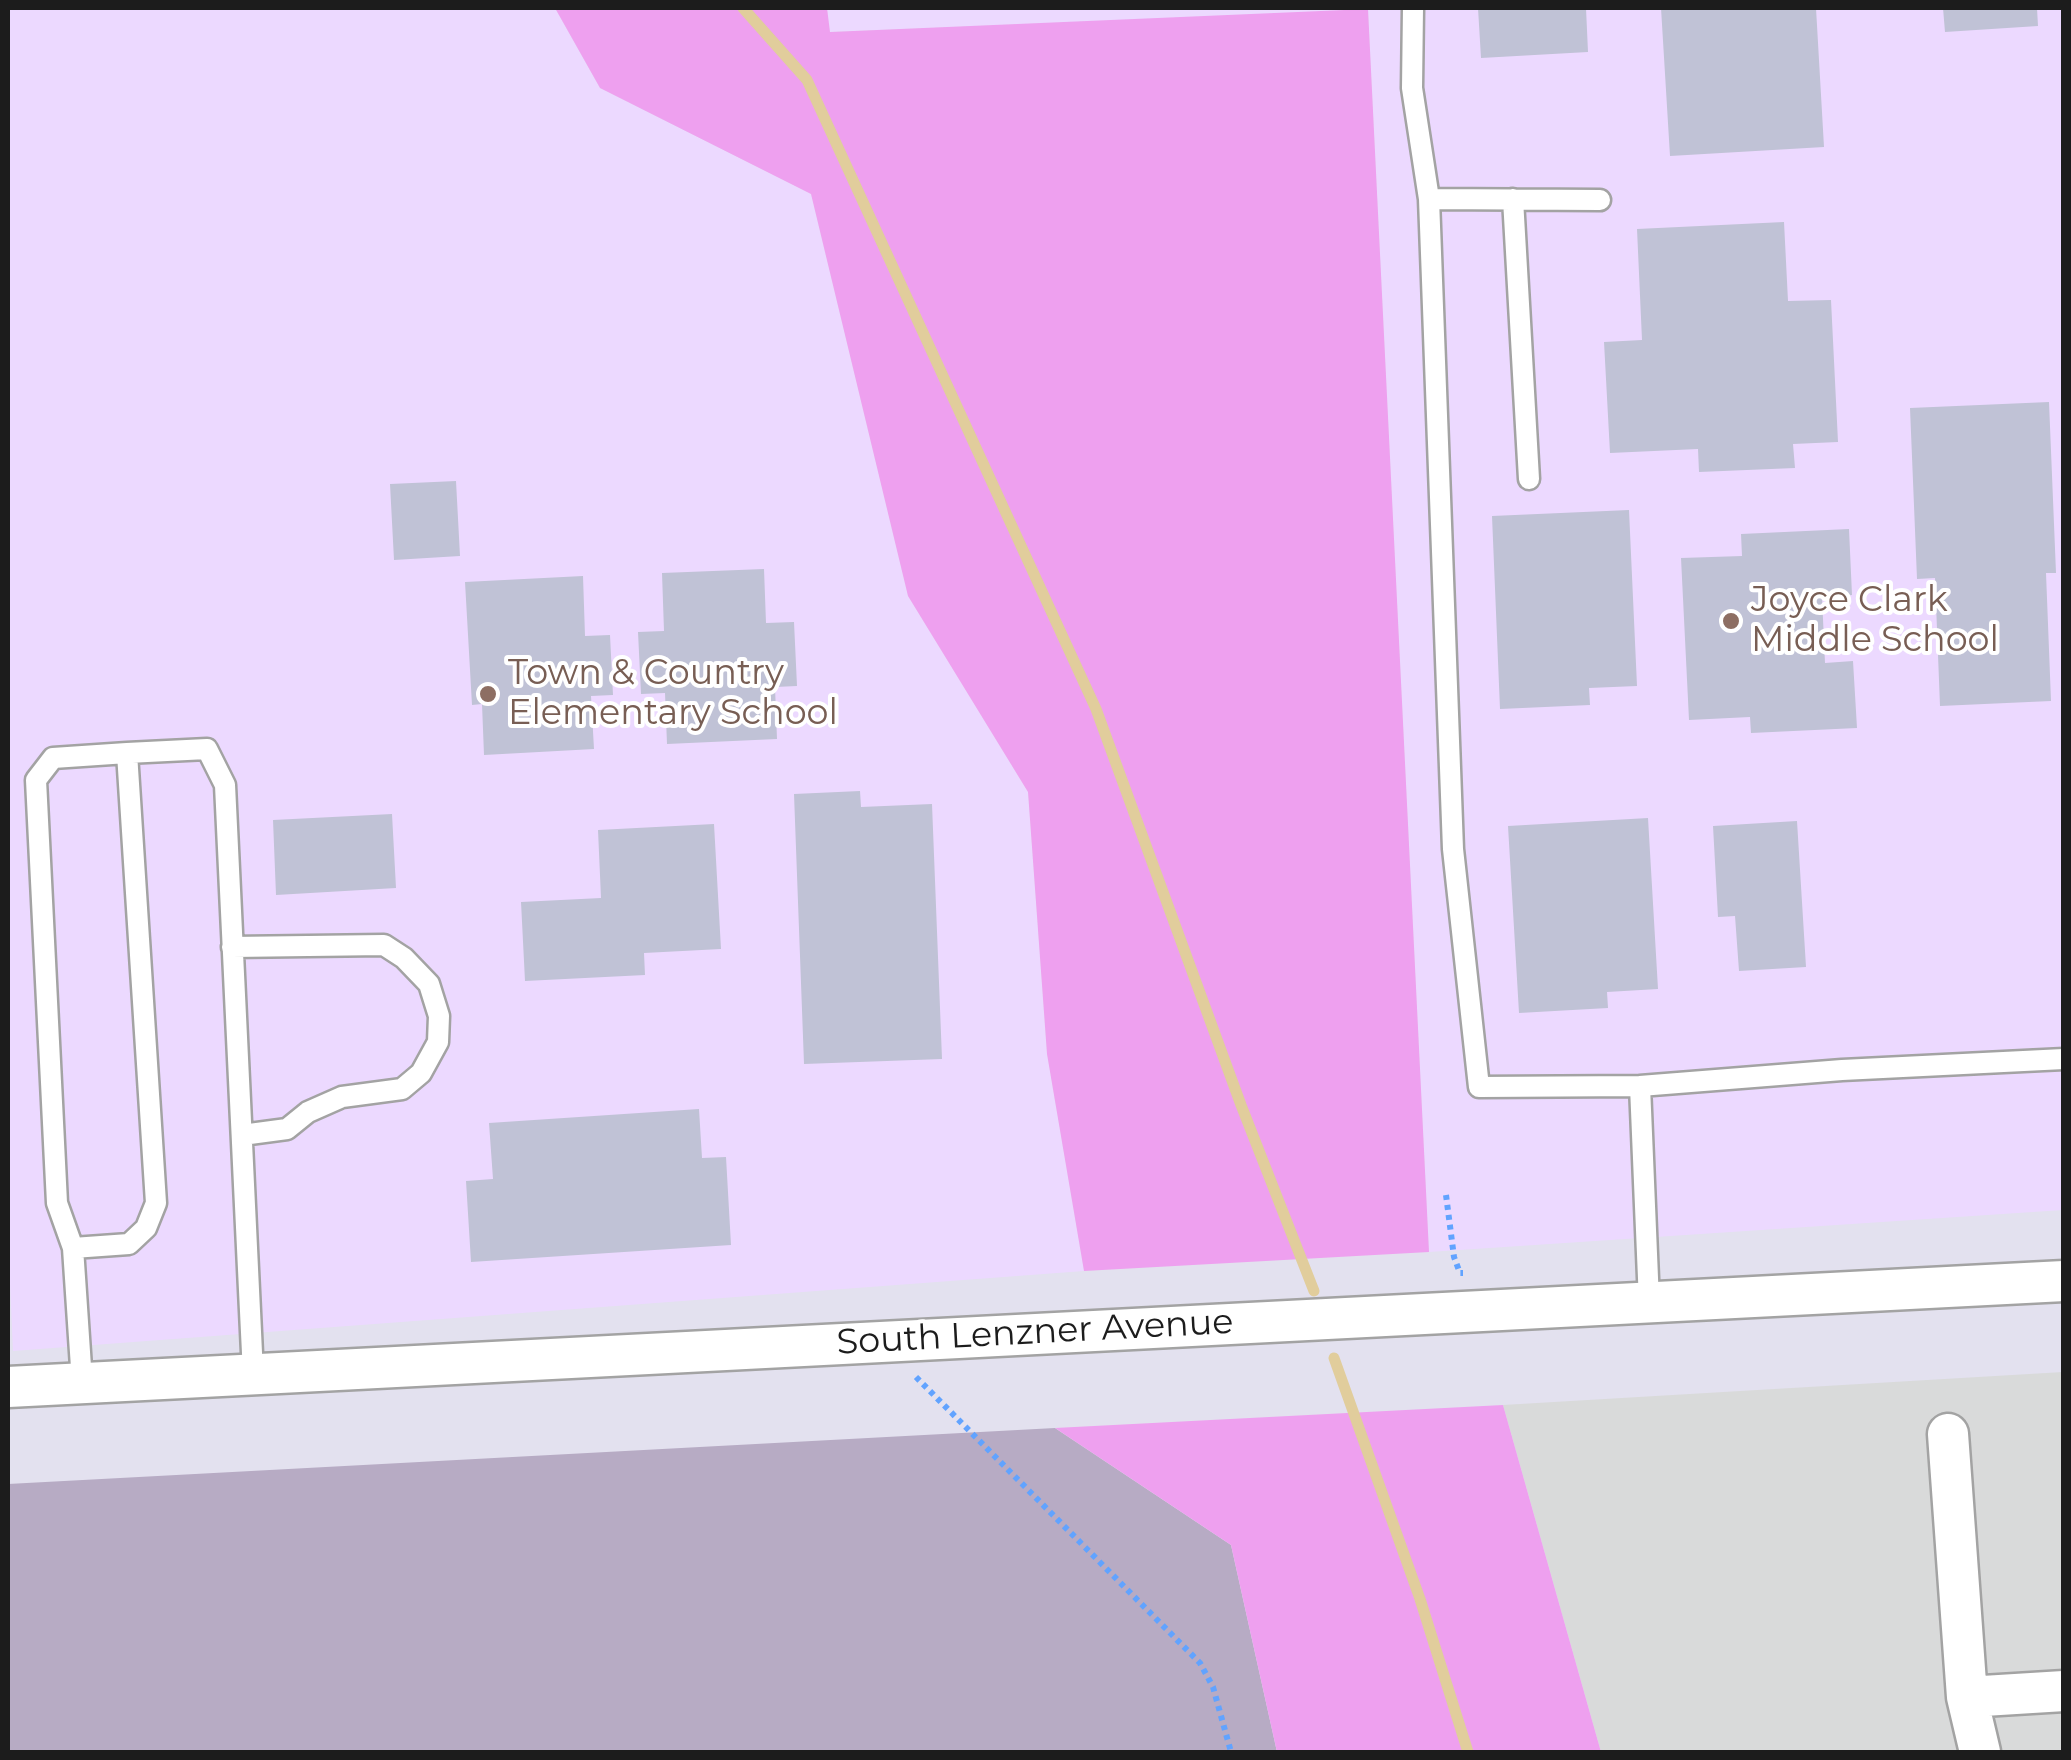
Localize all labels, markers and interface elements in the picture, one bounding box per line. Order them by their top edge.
place label: Joyce Clark Middle School [1751,580,1999,662]
marker: Joyce Clark Middle School [1720,610,1742,632]
place label: Town & Country Elementary School [508,653,838,735]
marker: Town & Country Elementary School [477,683,499,705]
street label: South Lenzner Avenue [836,1302,1234,1364]

